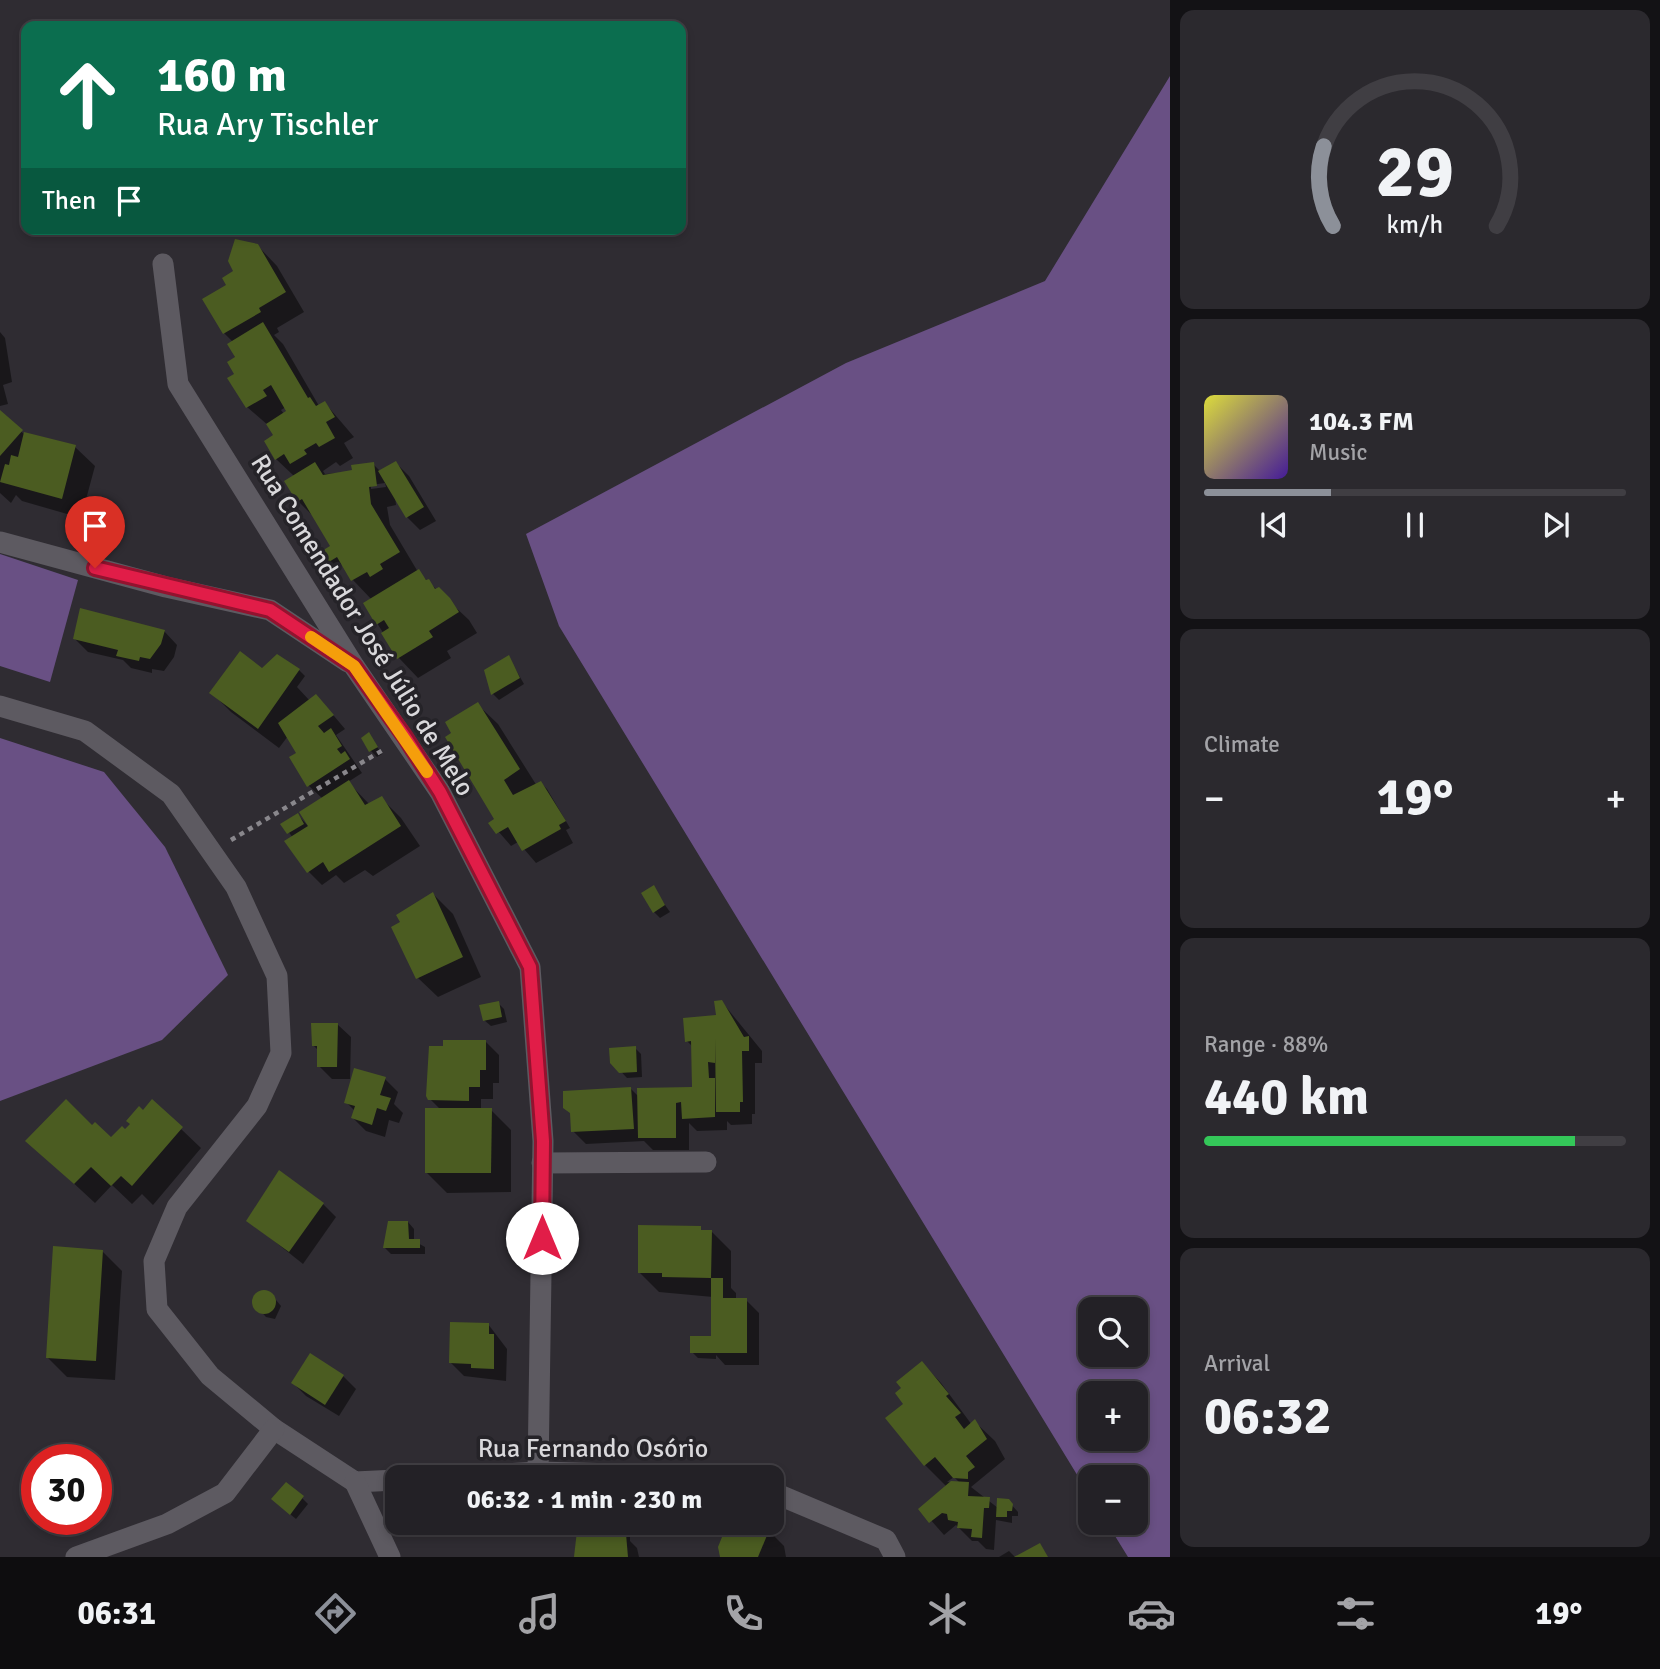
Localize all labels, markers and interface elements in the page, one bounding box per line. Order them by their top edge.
text: 160 m [157,45,287,105]
icon: ahead [42,49,133,140]
text: Rua Ary Tischler [157,105,378,144]
text: 29 [1376,128,1454,217]
icon: arrive [110,182,148,220]
text: Then [42,185,96,217]
text: km/h [1387,209,1443,240]
text: 104.3 FM [1309,406,1414,438]
text: Music [1309,438,1367,467]
street label: Rua Comendador José Júlio de Melo [243,449,481,802]
pin [65,496,125,568]
icon: previous [1255,506,1293,544]
icon: pause [1396,506,1434,544]
icon: next [1537,506,1575,544]
icon: arrive [76,507,114,545]
text: Climate [1204,730,1280,759]
text: 19° [1377,765,1453,829]
text: − [1204,775,1225,822]
text: + [1605,775,1626,822]
text: Range · 88% [1204,1030,1328,1059]
text: 440 km [1204,1065,1369,1129]
position arrow [505,1201,579,1275]
map controls [1078,1297,1148,1535]
button: search [1078,1297,1148,1367]
text: Arrival [1204,1349,1270,1378]
button: + [1078,1381,1148,1451]
text: 06:32 [1204,1384,1332,1448]
street label: Rua Fernando Osório [478,1433,708,1465]
speed limit sign: 30 [21,1444,112,1535]
button: − [1078,1465,1148,1535]
text: 06:32 · 1 min · 230 m [467,1484,702,1516]
icon: directions [311,1589,360,1638]
icon: music [515,1589,564,1638]
icon: phone [719,1589,768,1638]
icon: climate [923,1589,972,1638]
icon: car [1127,1589,1176,1638]
icon: filters [1331,1589,1380,1638]
text: 06:31 [78,1594,156,1633]
text: 19° [1535,1594,1582,1633]

